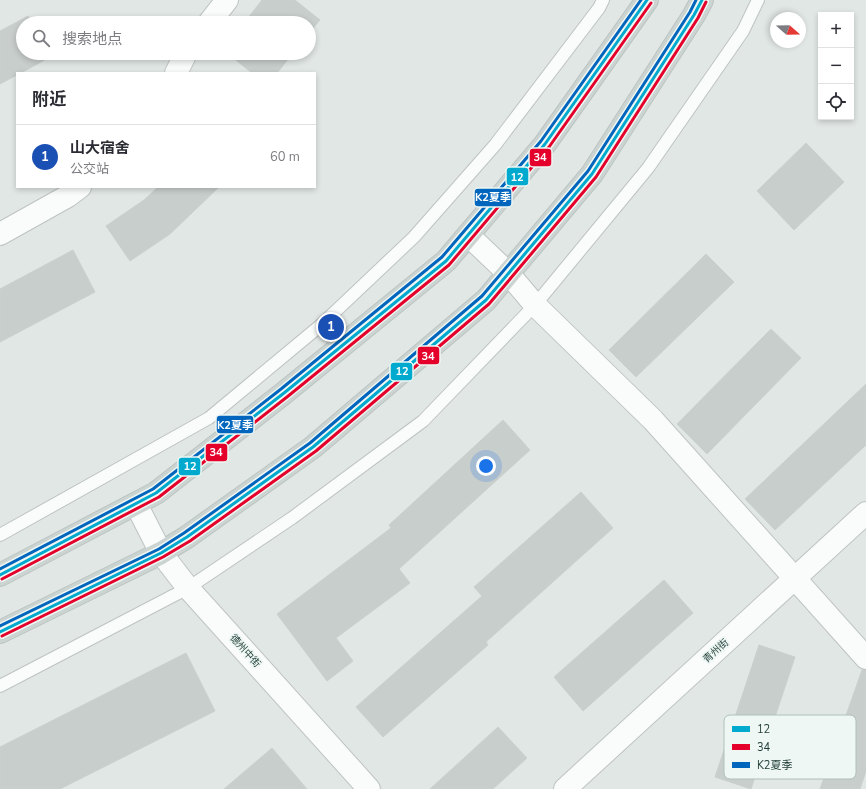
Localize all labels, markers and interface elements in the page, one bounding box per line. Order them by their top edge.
north arrow [770,12,806,48]
map controls [818,12,854,120]
button: + [818,12,854,48]
search box [16,16,316,60]
icon: search [30,27,52,49]
text: 搜索地点 [62,29,122,49]
button: − [818,48,854,84]
button: locate [818,84,854,120]
text: 附近 [32,88,66,111]
text: 山大宿舍 [70,138,130,158]
text: 1 [41,148,49,166]
text: 60 m [270,148,300,166]
line badge: 34 [529,148,552,167]
text: 34 [533,150,547,165]
text: 公交站 [70,160,109,178]
line badge: 12 [506,167,529,186]
text: 12 [510,170,524,185]
line badge: K2夏季 [474,188,512,207]
text: K2夏季 [475,190,511,205]
pin: 1 [318,312,344,342]
line badge: 34 [417,346,440,365]
text: 34 [421,349,435,364]
line badge: 12 [390,362,413,381]
text: 12 [395,364,409,379]
line badge: K2夏季 [216,415,254,434]
text: K2夏季 [217,418,253,433]
line badge: 34 [205,443,228,462]
text: 34 [209,445,223,460]
your location [476,456,496,476]
line badge: 12 [178,457,201,476]
text: 12 [183,459,197,474]
street label: 德州中街 [226,631,264,671]
street label: 青州街 [700,636,732,666]
legend [724,715,856,779]
text: 12 [757,722,770,737]
text: 34 [757,740,771,755]
text: K2夏季 [757,758,792,773]

